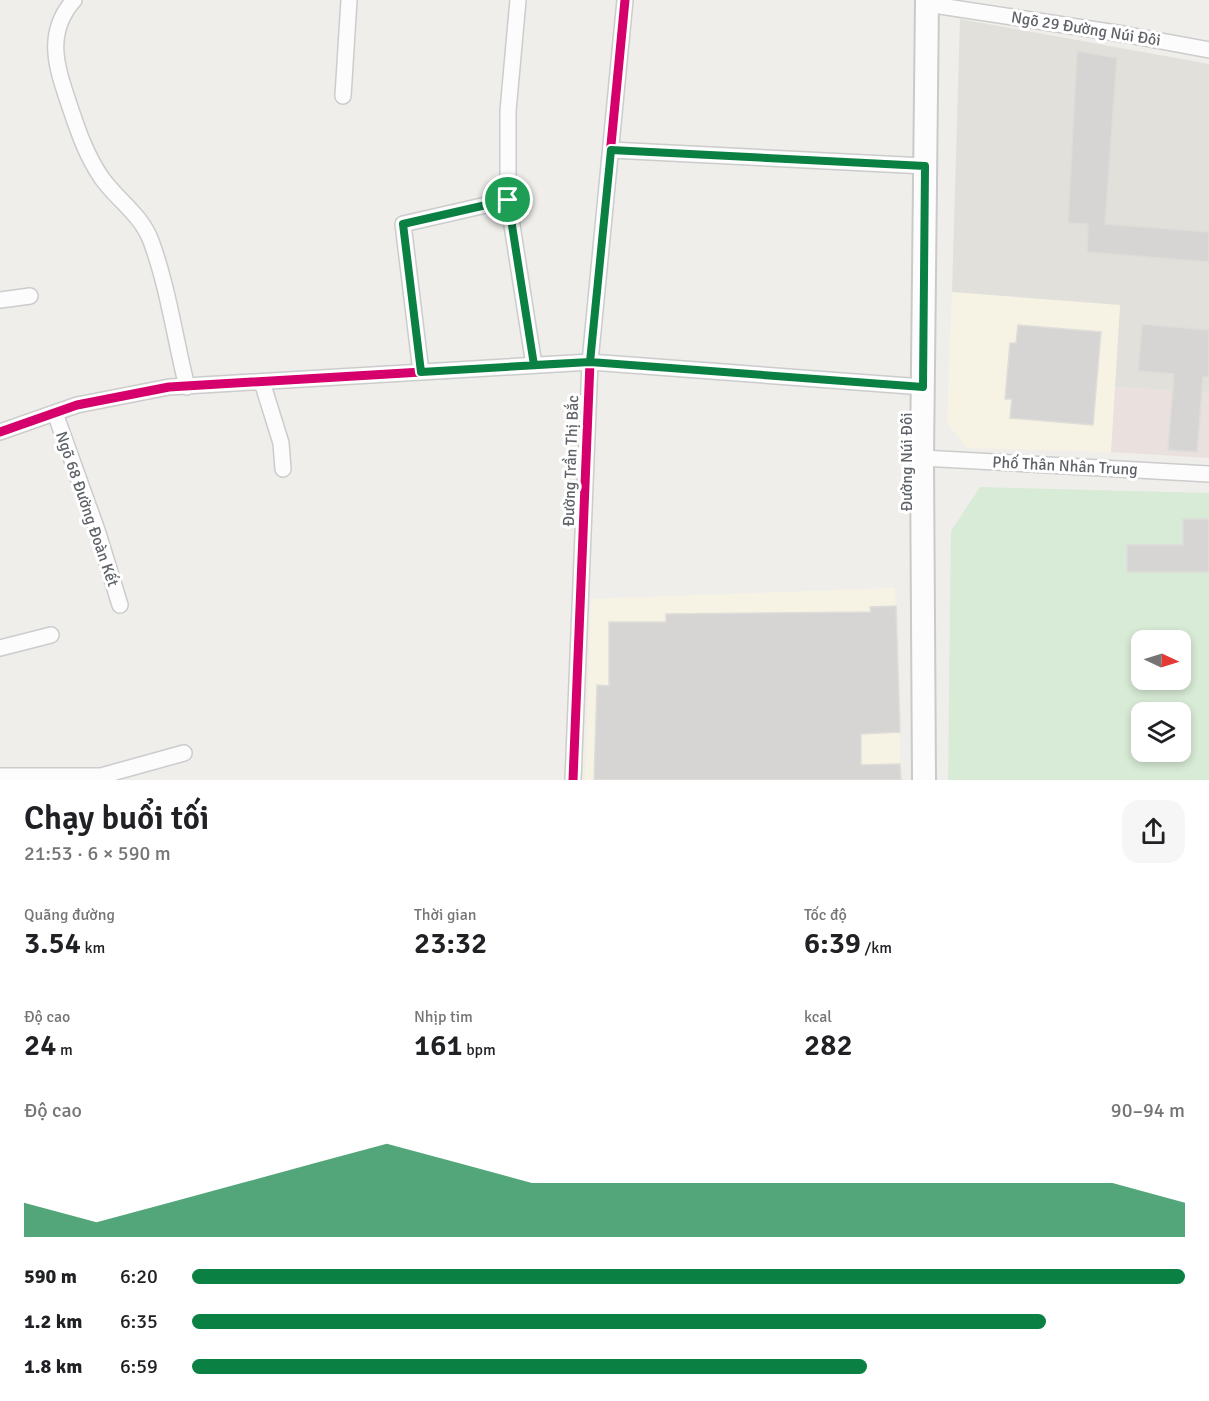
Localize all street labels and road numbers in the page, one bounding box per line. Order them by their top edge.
street label: Ngõ 29 Đường Núi Đôi [1010,7,1162,51]
street label: Đường Trần Thị Bắc [559,395,583,527]
street label: Đường Núi Đôi [897,412,917,512]
street label: Ngõ 68 Đường Đoàn Kết [51,429,123,590]
street label: Phố Thân Nhân Trung [992,452,1138,480]

